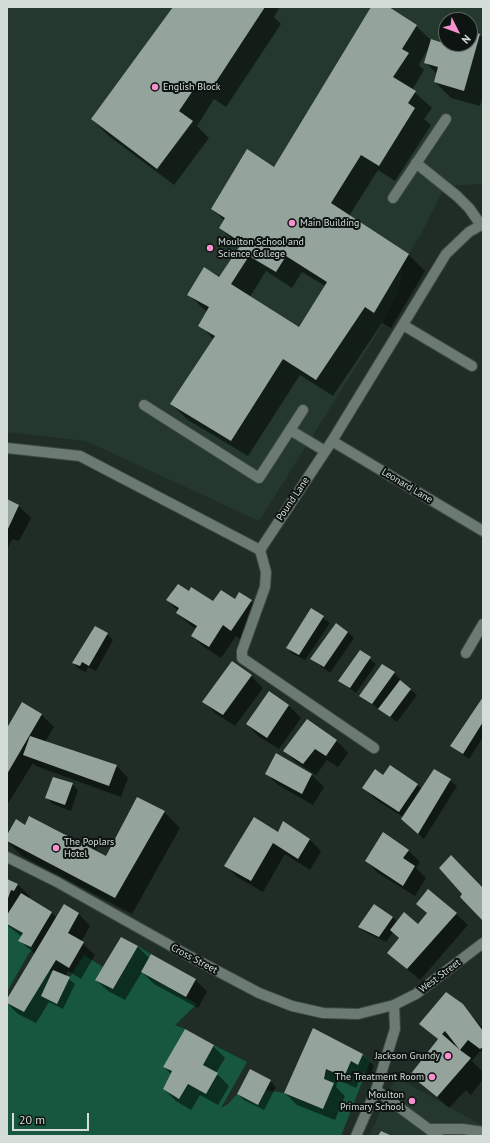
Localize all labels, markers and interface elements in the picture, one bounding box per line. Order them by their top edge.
north arrow [438,12,478,52]
text: N [459,32,474,47]
place label: English Block [163,81,221,93]
marker: English Block [150,82,160,92]
place label: Main Building [300,217,359,229]
marker: Main Building [287,218,297,228]
place label: Moulton School and Science College [218,236,304,260]
marker: Moulton School and Science College [205,243,215,253]
street label: Leonard Lane [379,466,435,506]
street label: Pound Lane [274,475,312,523]
place label: The Poplars Hotel [64,836,114,860]
marker: The Poplars Hotel [51,843,61,853]
street label: Cross Street [169,942,219,976]
street label: West Street [417,957,463,995]
place label: Jackson Grundy [375,1050,440,1062]
marker: Jackson Grundy [443,1051,453,1061]
place label: The Treatment Room [335,1071,424,1083]
marker: The Treatment Room [427,1072,437,1082]
place label: Moulton Primary School [340,1089,404,1112]
marker: Moulton Primary School [407,1096,417,1106]
scale bar [14,1105,91,1131]
text: 20 m [19,1112,45,1127]

